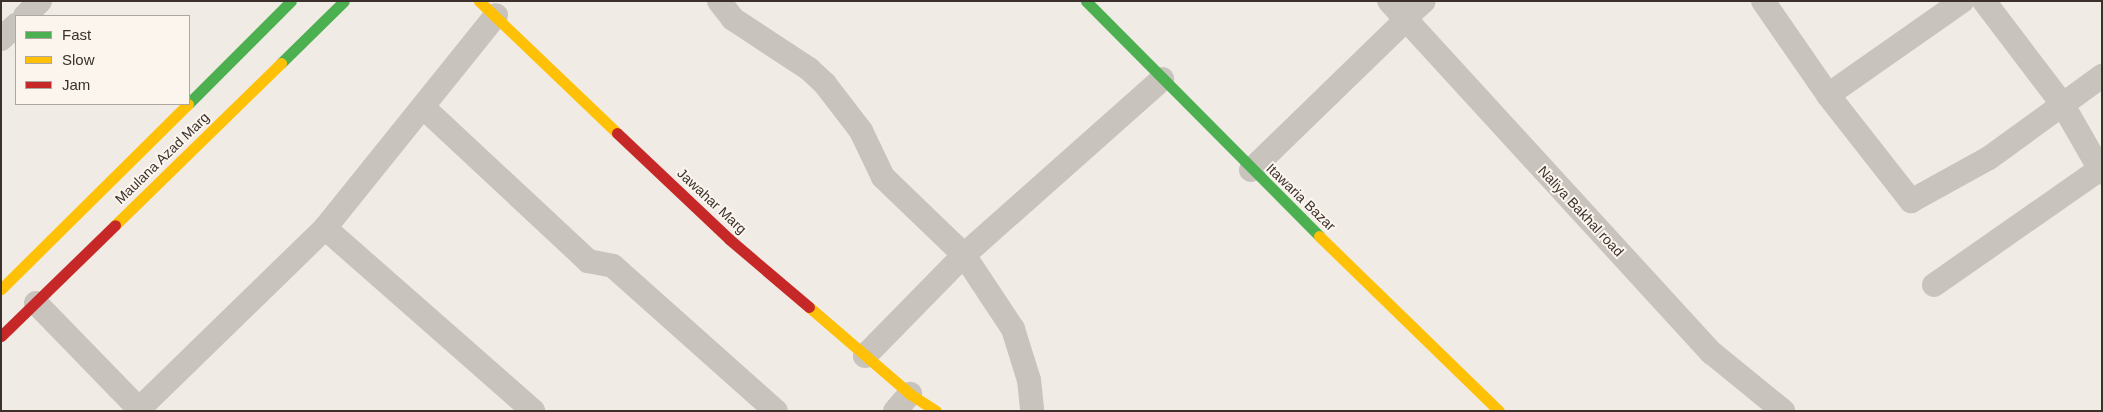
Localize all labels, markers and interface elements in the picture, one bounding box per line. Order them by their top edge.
legend [15,15,190,105]
text: Fast [62,26,91,43]
text: Slow [62,51,95,68]
text: Jam [62,76,90,93]
street label: Maulana Azad Marg [111,108,213,208]
street label: Itawaria Bazar [1263,160,1339,234]
street label: Naliya Bakhal road [1535,162,1627,260]
street label: Jawahar Marg [674,165,750,237]

